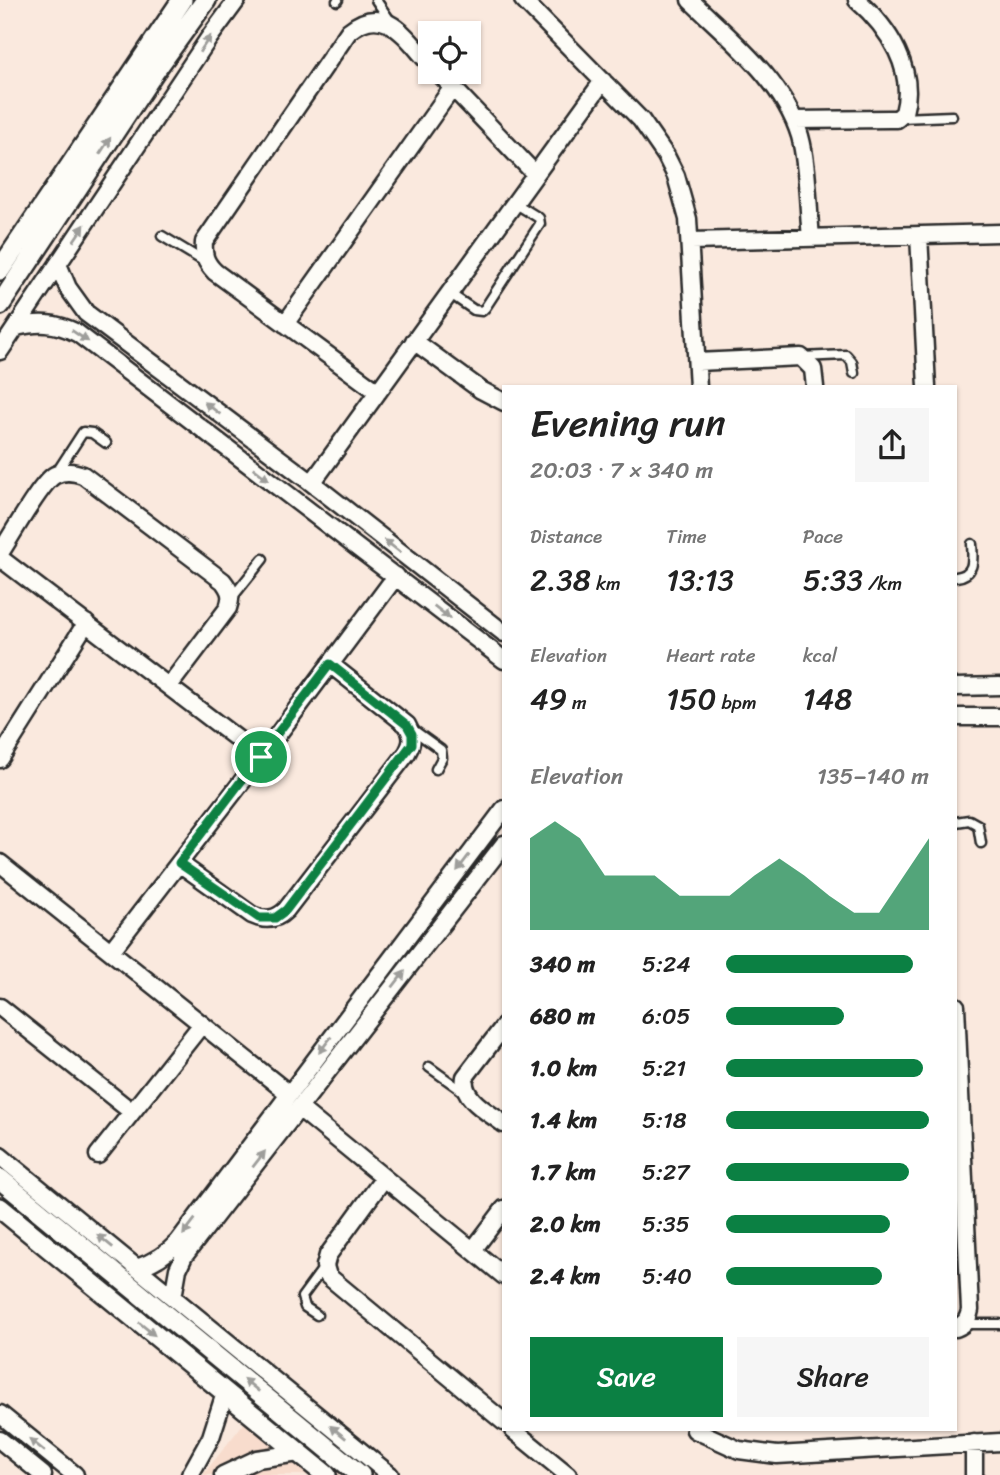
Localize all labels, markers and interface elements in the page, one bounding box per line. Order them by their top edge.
map controls [418,21,481,84]
button: locate [418,21,481,84]
one-way arrow [199,34,212,54]
one-way arrow [98,137,111,156]
one-way arrow [72,224,86,242]
one-way arrow [70,330,90,343]
text: Evening run [530,390,726,457]
one-way arrow [203,400,221,415]
button: share [855,408,929,482]
text: 20:03 · 7 × 340 m [530,450,713,491]
one-way arrow [252,466,270,481]
text: Distance [530,520,602,553]
text: Time [666,520,707,553]
text: Pace [803,520,843,553]
one-way arrow [384,538,402,553]
text: 2.38 [530,553,591,607]
text: 13:13 [666,553,734,607]
text: 5:33 [803,553,863,607]
text: km [591,567,621,600]
text: /km [863,567,902,600]
one-way arrow [433,605,451,619]
text: Elevation [530,639,607,672]
text: Heart rate [666,639,756,672]
text: kcal [803,639,837,672]
text: 49 [530,672,567,726]
text: 150 [666,672,717,726]
text: 148 [803,672,852,726]
text: m [567,686,587,719]
text: bpm [717,686,757,719]
pin [231,727,291,787]
icon: arrive [242,738,280,776]
text: Elevation [530,756,623,797]
text: 135–140 m [817,756,929,797]
one-way arrow [455,854,470,872]
text: 340 m [530,944,595,985]
text: 5:24 [642,944,691,985]
one-way arrow [391,970,405,988]
text: 680 m [530,996,595,1037]
text: 6:05 [642,996,691,1037]
one-way arrow [318,1035,332,1054]
text: 1.0 km [530,1048,597,1089]
text: 5:21 [642,1048,686,1089]
text: 1.4 km [530,1100,597,1141]
text: 5:18 [642,1100,687,1141]
one-way arrow [252,1150,266,1168]
text: 1.7 km [530,1152,596,1193]
text: 5:27 [642,1152,689,1193]
text: 2.0 km [530,1204,601,1245]
text: 5:35 [642,1204,690,1245]
one-way arrow [182,1218,196,1236]
one-way arrow [96,1234,113,1249]
text: 2.4 km [530,1256,600,1297]
text: 5:40 [642,1256,692,1297]
one-way arrow [138,1321,156,1336]
button: Save [530,1337,723,1417]
button: Share [737,1337,929,1417]
one-way arrow [242,1378,259,1393]
one-way arrow [329,1425,346,1440]
one-way arrow [29,1437,47,1452]

